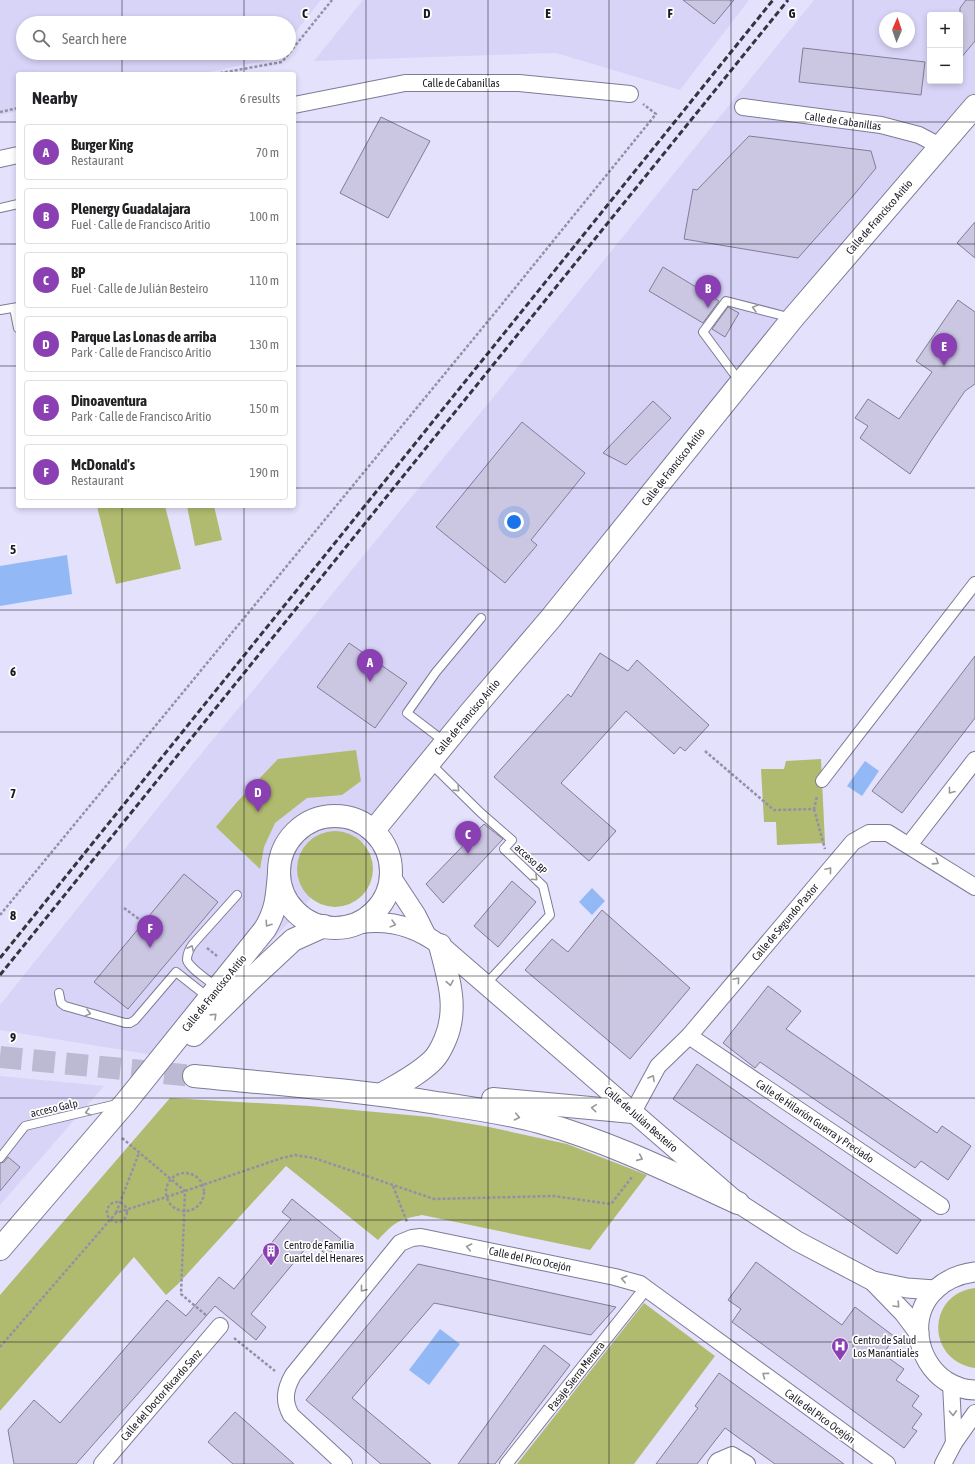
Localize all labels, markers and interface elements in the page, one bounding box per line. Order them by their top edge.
text: C [302,6,308,21]
text: D [423,6,431,21]
text: E [545,6,551,21]
text: F [667,6,673,21]
text: G [789,6,796,21]
north arrow [879,12,915,48]
map controls [927,12,963,84]
button: + [927,12,963,48]
search box [16,16,296,60]
icon: search [30,27,52,49]
text: Search here [62,30,127,47]
button: − [927,48,963,84]
street label: Calle de Cabanillas [422,77,500,89]
text: Nearby [32,88,78,108]
text: 6 results [240,91,280,106]
street label: Calle de Cabanillas [804,110,882,132]
text: Burger King [71,136,133,153]
text: A [43,145,49,160]
text: 70 m [256,145,279,160]
text: Restaurant [71,153,124,168]
street label: Calle de Francisco Aritio [843,177,915,257]
text: Plenergy Guadalajara [71,200,190,217]
text: B [43,209,49,224]
text: 100 m [250,209,279,224]
text: Fuel · Calle de Francisco Aritio [71,217,210,232]
text: BP [71,264,85,281]
text: C [43,273,49,288]
text: 110 m [250,273,279,288]
pin: B [695,275,721,308]
text: Fuel · Calle de Julián Besteiro [71,281,208,296]
one-way arrow [752,304,759,313]
text: Parque Las Lonas de arriba [71,328,217,345]
pin: E [931,333,957,366]
text: D [42,337,50,352]
text: 130 m [250,337,279,352]
text: Park · Calle de Francisco Aritio [71,345,211,360]
text: Dinoaventura [71,392,147,409]
text: E [43,401,49,416]
text: 150 m [250,401,279,416]
text: Park · Calle de Francisco Aritio [71,409,211,424]
street label: Calle de Francisco Aritio [639,426,707,508]
text: McDonald's [71,456,135,473]
text: F [43,465,49,480]
text: 190 m [250,465,279,480]
text: Restaurant [71,473,124,488]
your location [504,512,524,532]
text: 5 [10,542,16,557]
pin: A [357,649,383,682]
text: 6 [10,664,16,679]
street label: Calle de Francisco Aritio [432,677,502,757]
pin: D [245,779,271,812]
one-way arrow [452,785,460,792]
text: 7 [10,786,16,801]
one-way arrow [949,786,956,793]
pin: C [455,821,481,854]
street label: acceso BP [512,841,550,877]
one-way arrow [932,857,939,865]
one-way arrow [825,867,832,874]
one-way arrow [531,874,538,881]
street label: Calle de Segundo Pastor [749,881,821,963]
text: 8 [10,908,16,923]
pin: F [137,915,163,948]
one-way arrow [389,919,396,928]
one-way arrow [265,920,273,927]
one-way arrow [186,945,194,953]
street label: Calle de Francisco Aritio [179,952,249,1034]
one-way arrow [732,977,739,985]
one-way arrow [445,979,453,986]
one-way arrow [84,1008,91,1017]
one-way arrow [209,1013,217,1021]
text: 9 [10,1030,16,1045]
one-way arrow [647,1075,654,1082]
street label: Calle de Hilarión Guerra y Preciado [754,1077,876,1165]
street label: Calle de Julián Besteiro [602,1084,680,1154]
street label: acceso Galp [29,1097,79,1119]
one-way arrow [591,1104,597,1113]
one-way arrow [85,1107,92,1116]
one-way arrow [514,1112,520,1120]
one-way arrow [636,1153,643,1161]
place label: Centro de Familia Cuartel del Henares [284,1239,364,1264]
building icon: Centro de Familia Cuartel del Henares [261,1241,281,1266]
one-way arrow [466,1243,472,1251]
street label: Calle del Pico Ocejón [488,1244,572,1274]
one-way arrow [621,1275,627,1283]
one-way arrow [361,1284,368,1291]
one-way arrow [893,1301,900,1308]
place label: Centro de Salud Los Manantiales [853,1334,919,1359]
hospital icon: Centro de Salud Los Manantiales [830,1336,850,1361]
street label: Pasaje Sierra Menera [545,1339,607,1413]
street label: Calle del Doctor Ricardo Sanz [118,1347,204,1443]
one-way arrow [762,1373,769,1380]
street label: Calle del Pico Ocejón [783,1386,857,1446]
one-way arrow [948,1410,957,1416]

